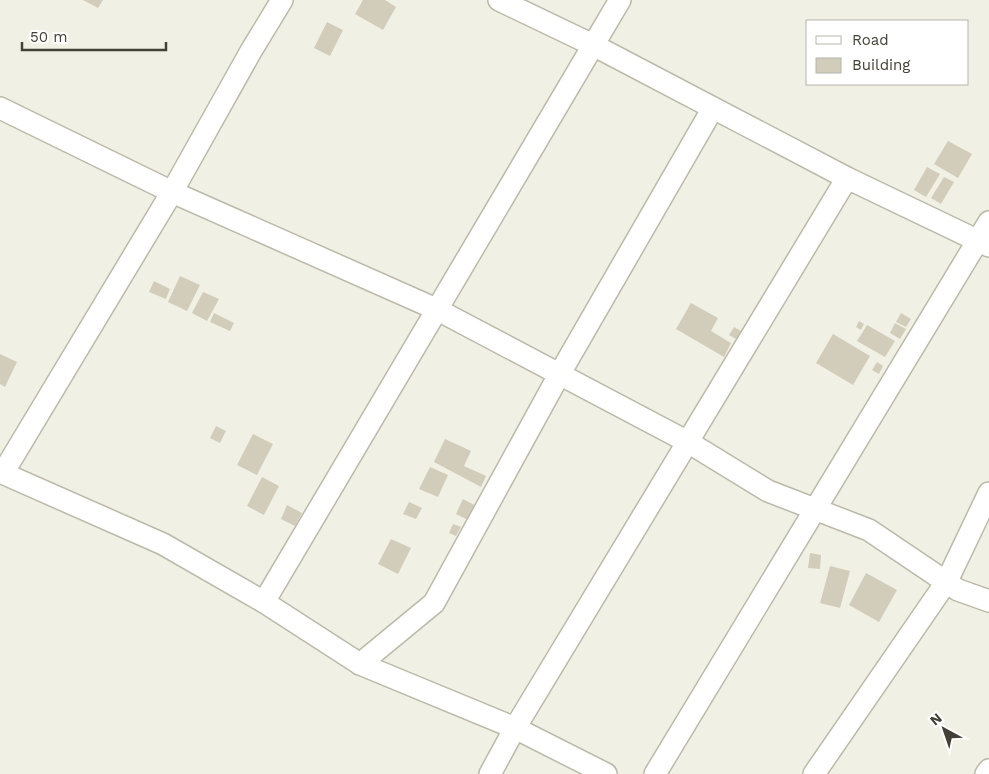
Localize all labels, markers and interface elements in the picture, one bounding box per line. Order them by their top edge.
scale bar [22,20,166,52]
legend [806,20,969,85]
text: 50 m [30,28,67,46]
text: Road [852,31,889,49]
text: Building [852,56,910,74]
north arrow [919,704,969,754]
text: N [927,710,945,729]

